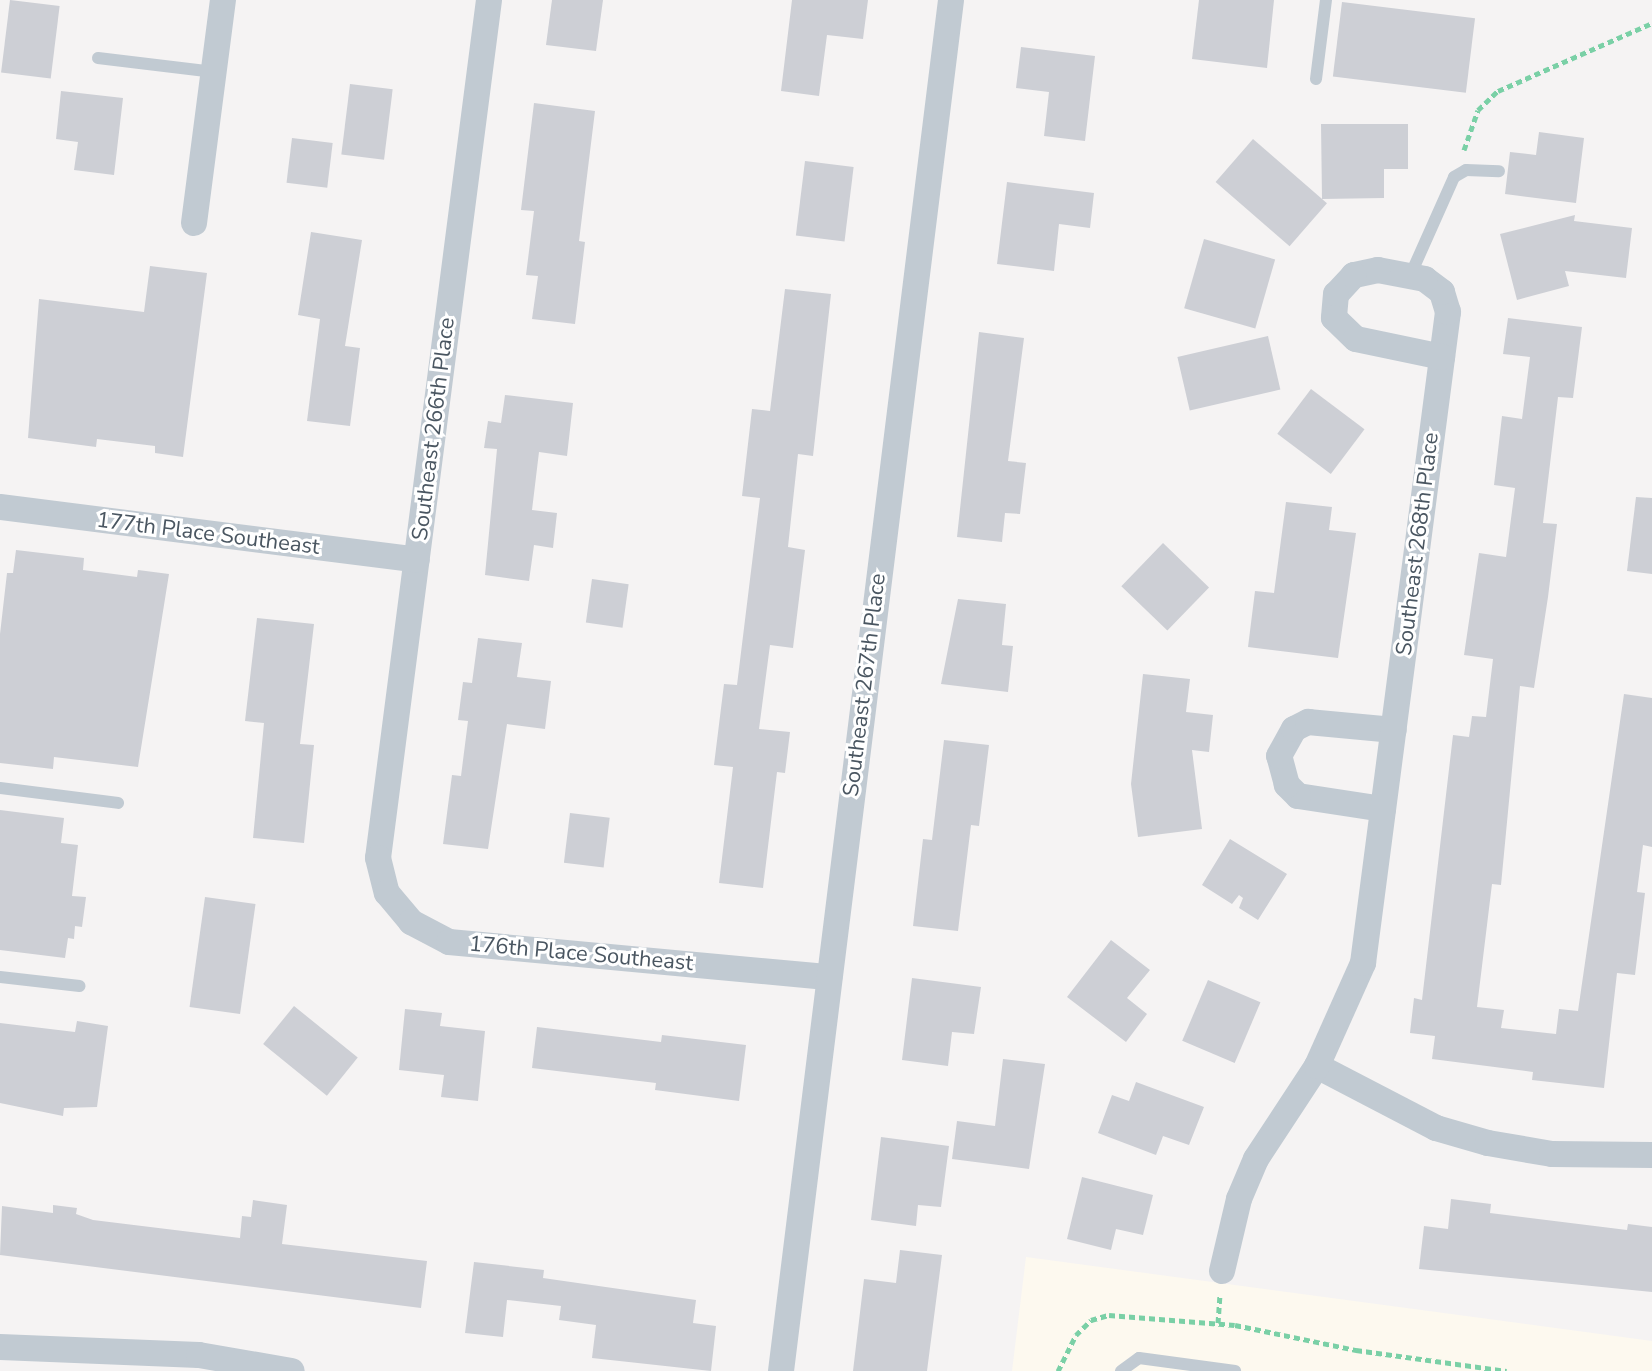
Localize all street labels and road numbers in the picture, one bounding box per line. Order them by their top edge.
street label: Southeast 266th Place [407,316,461,542]
street label: Southeast 268th Place [1391,431,1445,657]
street label: 177th Place Southeast [95,507,321,561]
street label: Southeast 267th Place [838,572,892,798]
street label: 176th Place Southeast [468,931,694,977]

